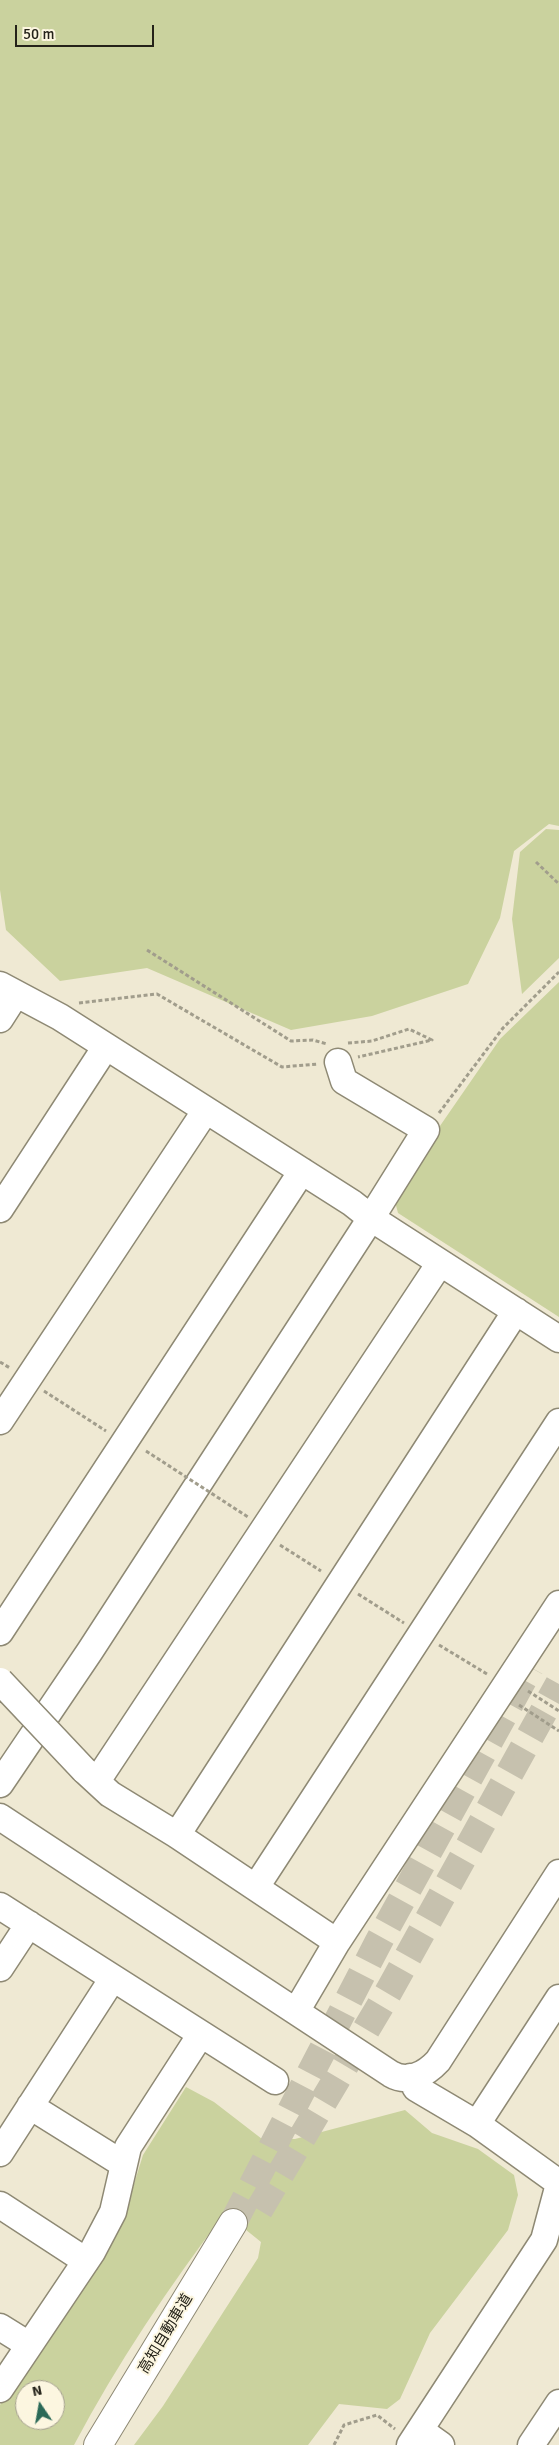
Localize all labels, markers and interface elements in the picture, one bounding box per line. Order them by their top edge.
scale bar [18,15,156,47]
text: 50 m [23,25,54,43]
street label: 高知自動車道 [135,2291,197,2377]
north arrow [15,2380,65,2430]
text: N [30,2381,44,2400]

